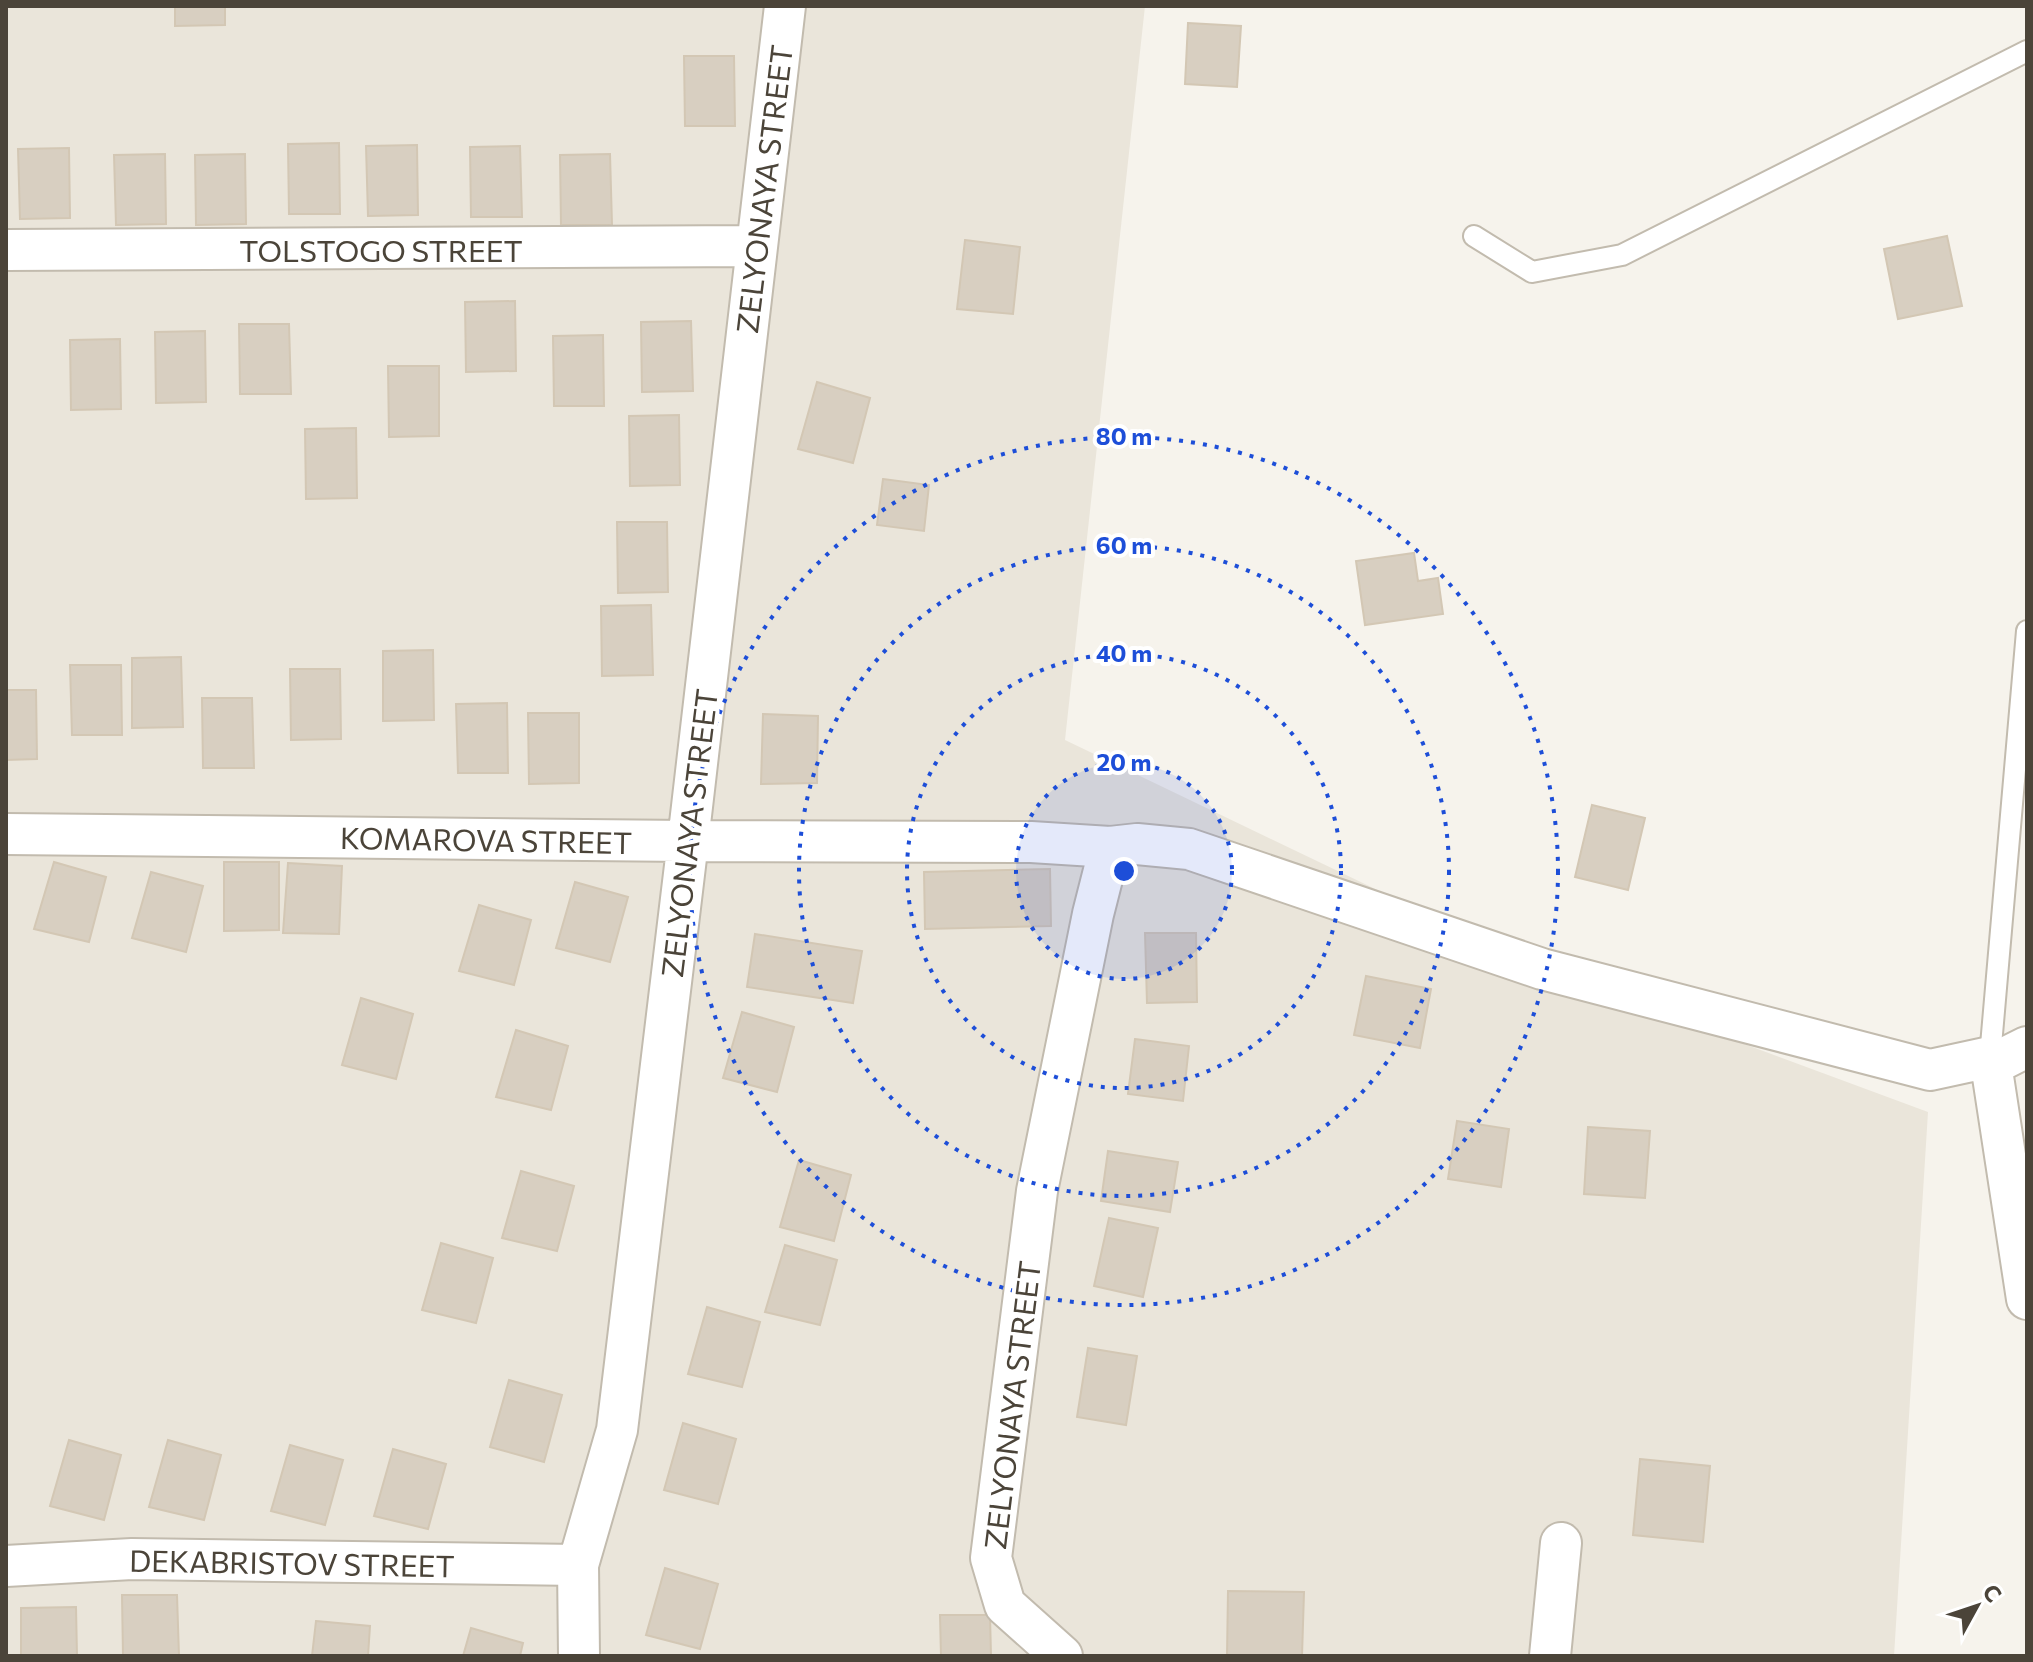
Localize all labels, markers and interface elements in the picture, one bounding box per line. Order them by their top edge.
street label: ZELYONAYA STREET [727,43,799,335]
street label: TOLSTOGO STREET [239,231,523,268]
text: 80 m [1096,421,1152,450]
text: 60 m [1096,530,1152,559]
text: 40 m [1096,638,1152,667]
street label: ZELYONAYA STREET [652,687,724,979]
text: 20 m [1097,747,1151,776]
street label: KOMAROVA STREET [340,818,632,860]
centre of rings [1110,857,1138,885]
street label: ZELYONAYA STREET [975,1259,1047,1551]
street label: DEKABRISTOV STREET [129,1541,455,1583]
north arrow [1937,1566,2017,1646]
text: С [1978,1578,2008,1607]

